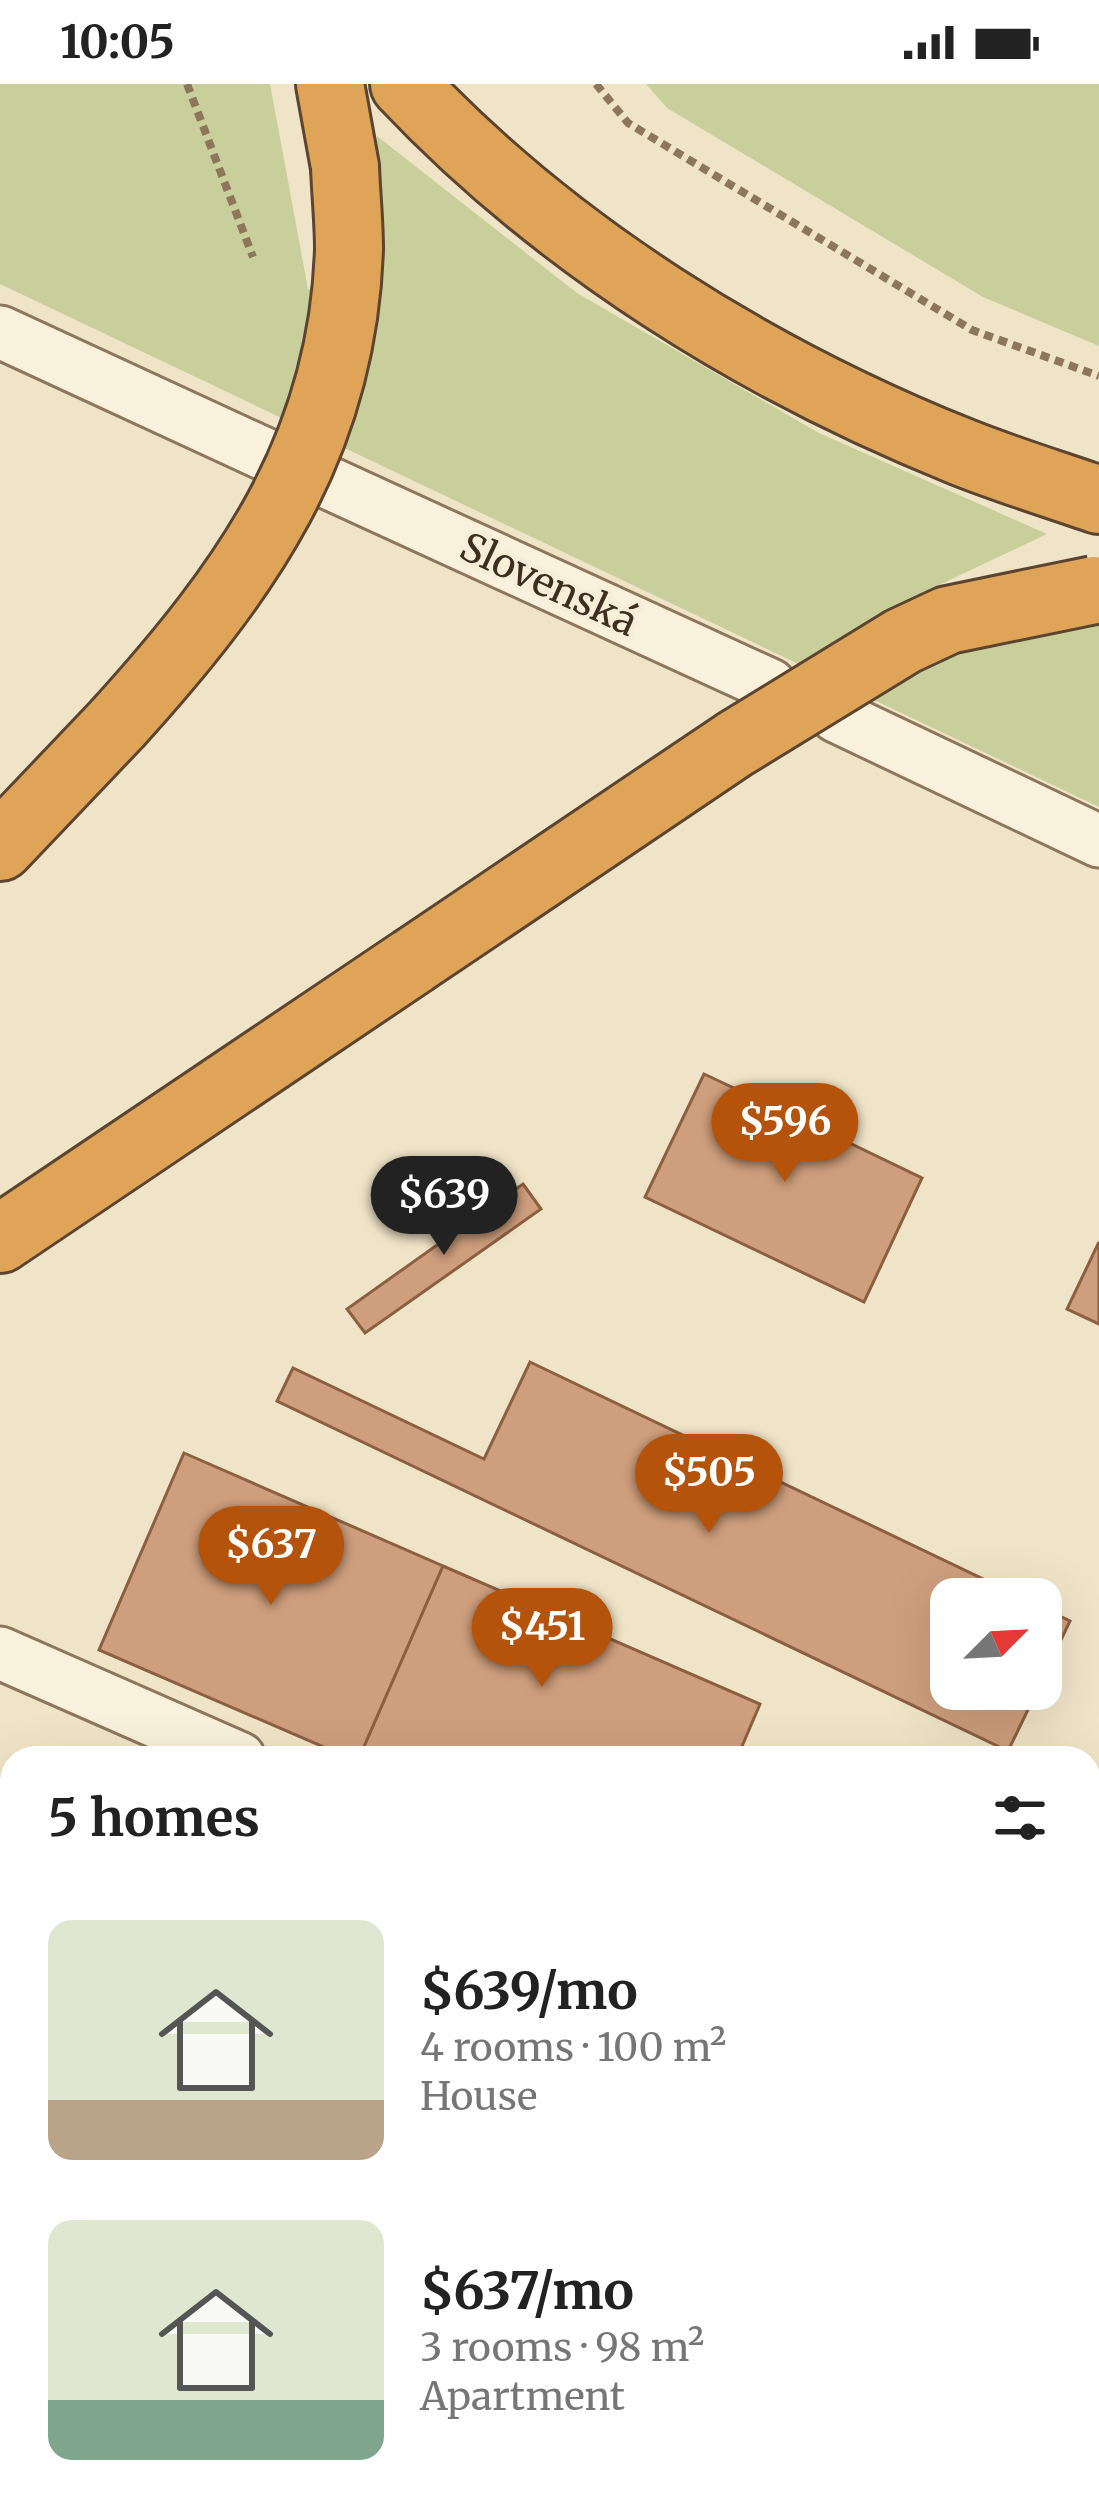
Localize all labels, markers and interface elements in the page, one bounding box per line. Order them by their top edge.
text: 10:05 [60,14,175,70]
street label: Slovenská [452,522,645,647]
pin: $596 [714,1083,856,1185]
text: $596 [738,1097,832,1146]
pin: $639 [373,1156,515,1258]
text: $639 [398,1170,490,1219]
pin: $505 [638,1434,780,1536]
text: $505 [662,1448,756,1497]
pin: $637 [200,1506,342,1608]
text: $637 [225,1520,317,1569]
north arrow [930,1578,1062,1710]
map controls [930,1578,1062,1710]
pin: $451 [471,1588,613,1690]
text: $451 [499,1602,585,1651]
icon: filters [987,1785,1053,1851]
text: 5 homes [48,1786,260,1850]
text: $639/mo [420,1959,638,2023]
icon: home [144,1968,288,2112]
text: 4 rooms · 100 m² [420,2023,726,2072]
text: House [420,2072,537,2121]
text: $637/mo [420,2259,634,2323]
icon: home [144,2268,288,2412]
text: 3 rooms · 98 m² [420,2323,704,2372]
text: Apartment [420,2372,625,2421]

